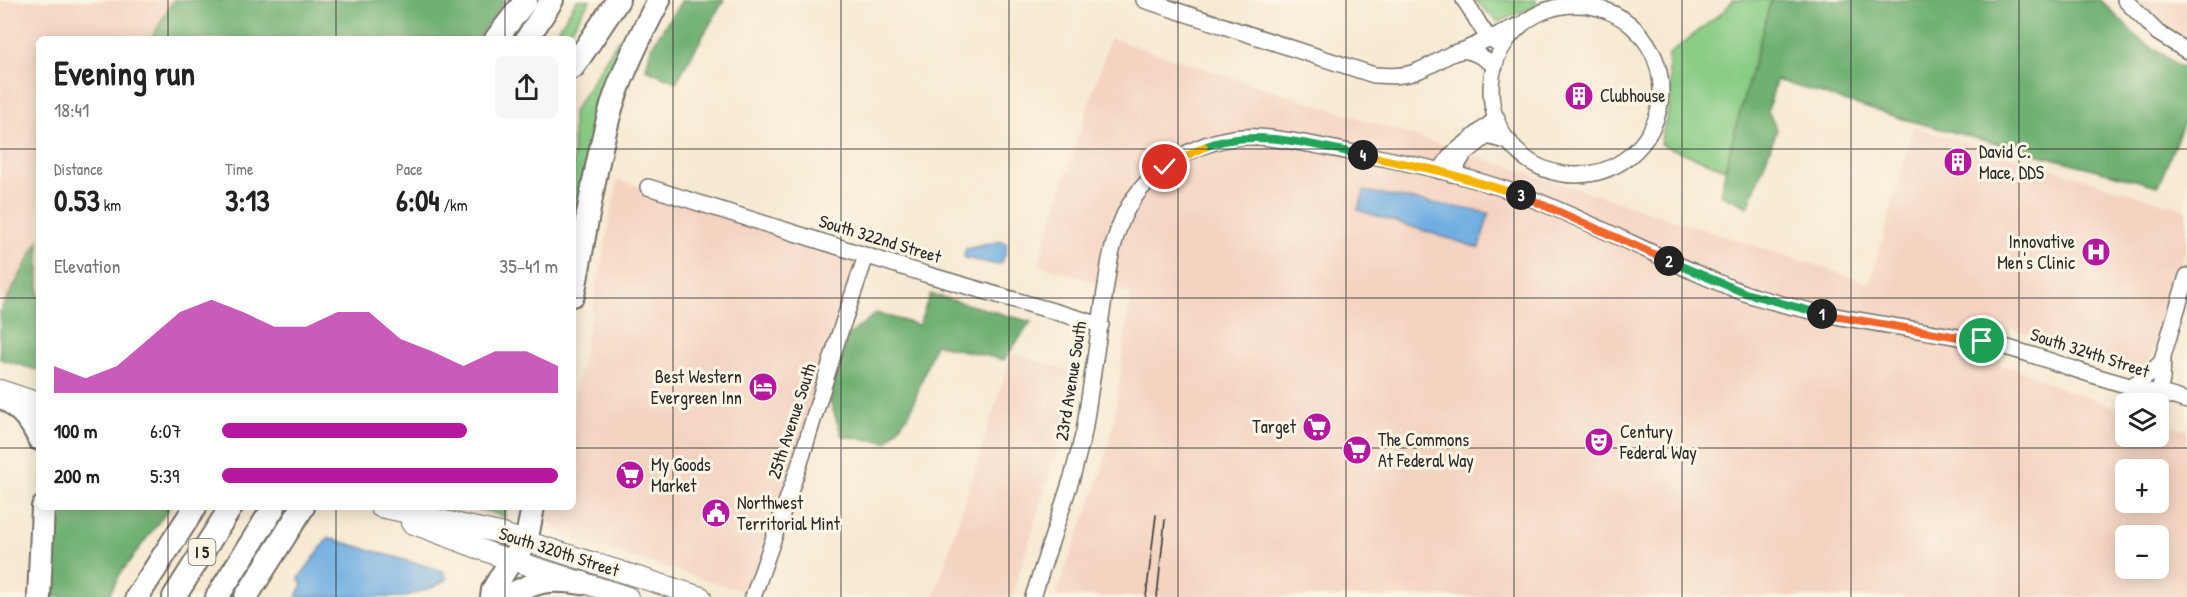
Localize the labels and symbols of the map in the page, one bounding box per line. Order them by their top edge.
building icon: Clubhouse [1563,80,1595,112]
place label: Clubhouse [1600,83,1665,108]
place label: David C. Mace, DDS [1979,139,2044,185]
pin: 4 [1348,140,1378,170]
pin [1139,141,1190,192]
building icon: David C. Mace, DDS [1942,146,1974,178]
pin: 3 [1506,180,1536,210]
street label: South 322nd Street [816,208,945,269]
place label: Innovative Men's Clinic [1997,229,2075,275]
hospital icon: Innovative Men's Clinic [2080,236,2112,268]
pin: 2 [1654,246,1684,276]
pin: 1 [1807,299,1837,329]
pin [1956,315,2007,366]
street label: 23rd Avenue South [1049,319,1092,443]
street label: South 324th Street [2027,322,2154,384]
street label: 25th Avenue South [761,359,822,482]
place label: Best Western Evergreen Inn [651,364,742,410]
hotel icon: Best Western Evergreen Inn [747,371,779,403]
supermarket icon: Target [1301,411,1333,443]
place label: Target [1252,414,1297,439]
place label: Century Federal Way [1619,419,1697,465]
theatre icon: Century Federal Way [1583,426,1615,458]
place label: The Commons At Federal Way [1378,427,1474,473]
supermarket icon: The Commons At Federal Way [1341,434,1373,466]
place label: My Goods Market [651,452,711,498]
supermarket icon: My Goods Market [614,459,646,491]
place label: Northwest Territorial Mint [737,490,841,536]
public building icon: Northwest Territorial Mint [700,497,732,529]
street label: South 320th Street [496,520,623,583]
road number: I 5 [188,539,216,565]

